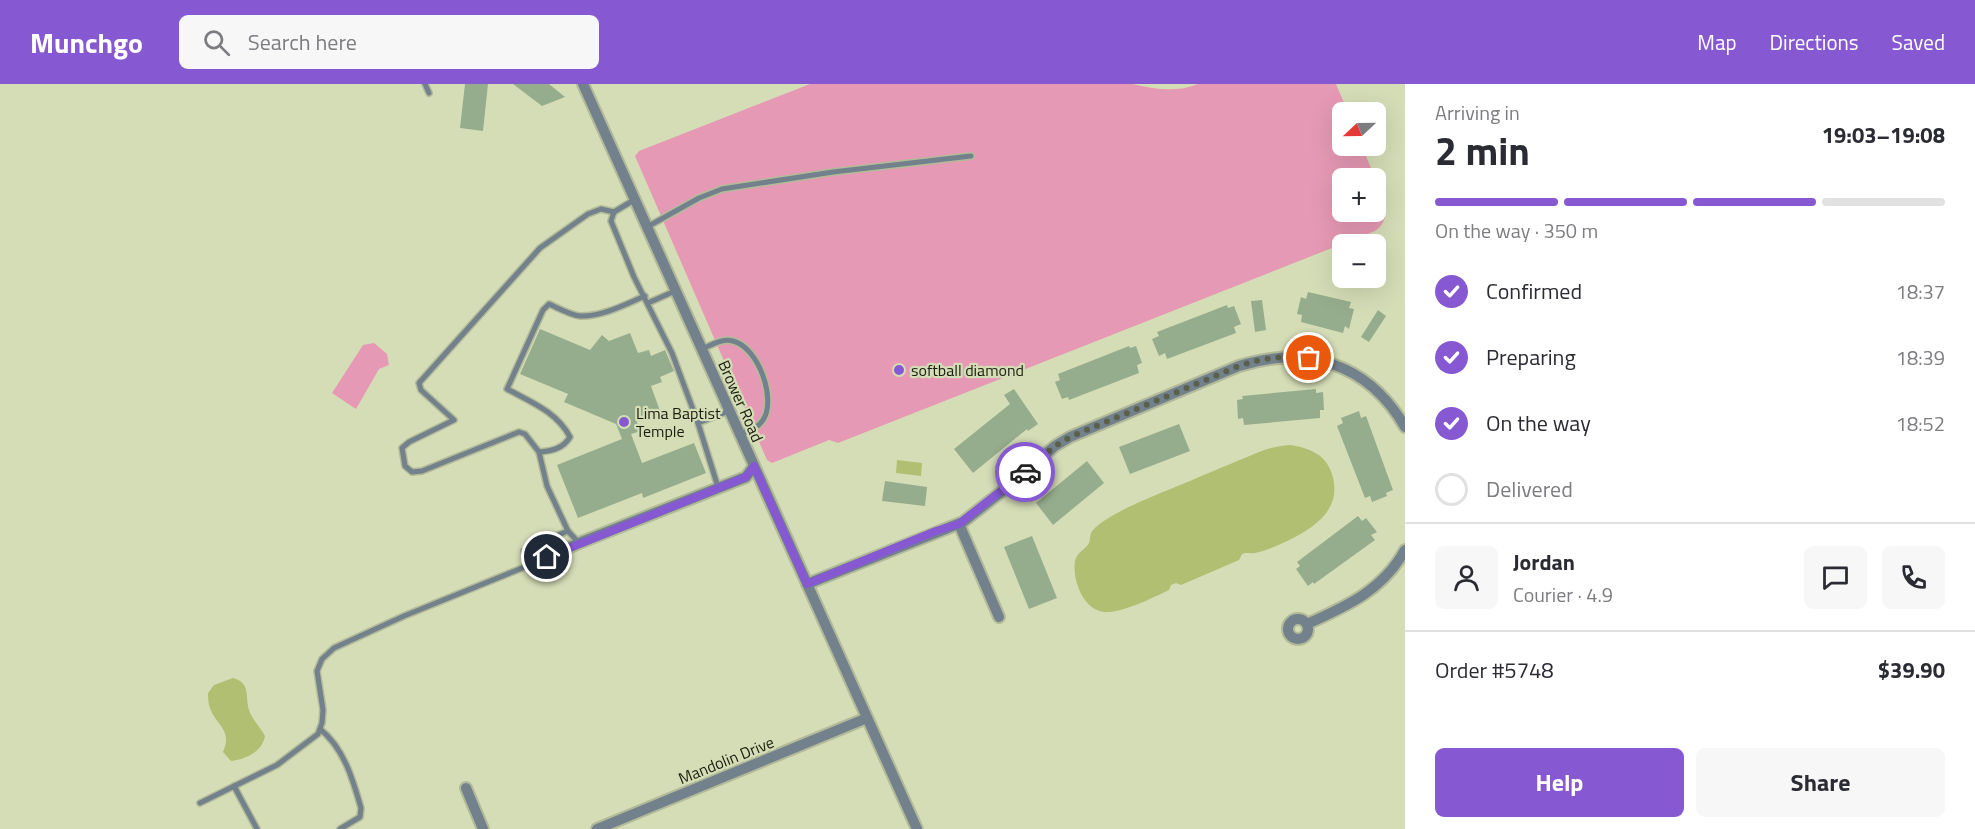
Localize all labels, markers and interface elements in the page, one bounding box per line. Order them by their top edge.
search box [179,15,599,69]
text: Munchgo [30,21,143,64]
text: Search here [248,25,357,59]
icon: search [200,26,233,59]
text: Map [1697,26,1737,58]
text: Directions [1770,26,1859,58]
text: Saved [1892,26,1945,58]
text: Arriving in [1435,97,1520,128]
north arrow [1332,102,1386,156]
map controls [1332,102,1386,288]
text: 19:03–19:08 [1822,118,1945,152]
text: 2 min [1435,121,1530,180]
button: + [1332,168,1386,222]
text: On the way · 350 m [1435,215,1598,246]
button: − [1332,234,1386,288]
text: Confirmed [1486,274,1582,308]
icon: check [1435,275,1468,308]
text: 18:37 [1896,276,1945,307]
pin [1283,332,1334,383]
text: Preparing [1486,340,1576,374]
icon: bag [1292,341,1325,374]
icon: check [1435,341,1468,374]
text: 18:39 [1896,342,1945,373]
street label: Brower Road [712,356,770,446]
place label: softball diamond [911,358,1024,382]
marker: softball diamond [892,363,906,377]
place label: Lima Baptist Temple [636,401,721,443]
text: On the way [1486,406,1591,440]
icon: check [1435,407,1468,440]
text: 18:52 [1896,408,1945,439]
marker: Lima Baptist Temple [617,415,631,429]
courier [995,442,1055,502]
icon: car [1009,456,1042,489]
text: Delivered [1486,472,1573,506]
pin [521,531,572,582]
icon: home [530,540,563,573]
text: Jordan [1513,545,1575,579]
button: person [1435,546,1498,609]
button: chat [1804,546,1867,609]
button: phone [1882,546,1945,609]
text: Courier · 4.9 [1513,579,1613,610]
text: Order #5748 [1435,653,1554,687]
text: $39.90 [1878,653,1945,687]
street label: Mandolin Drive [675,730,777,790]
button: Help [1435,748,1684,817]
button: Share [1696,748,1945,817]

